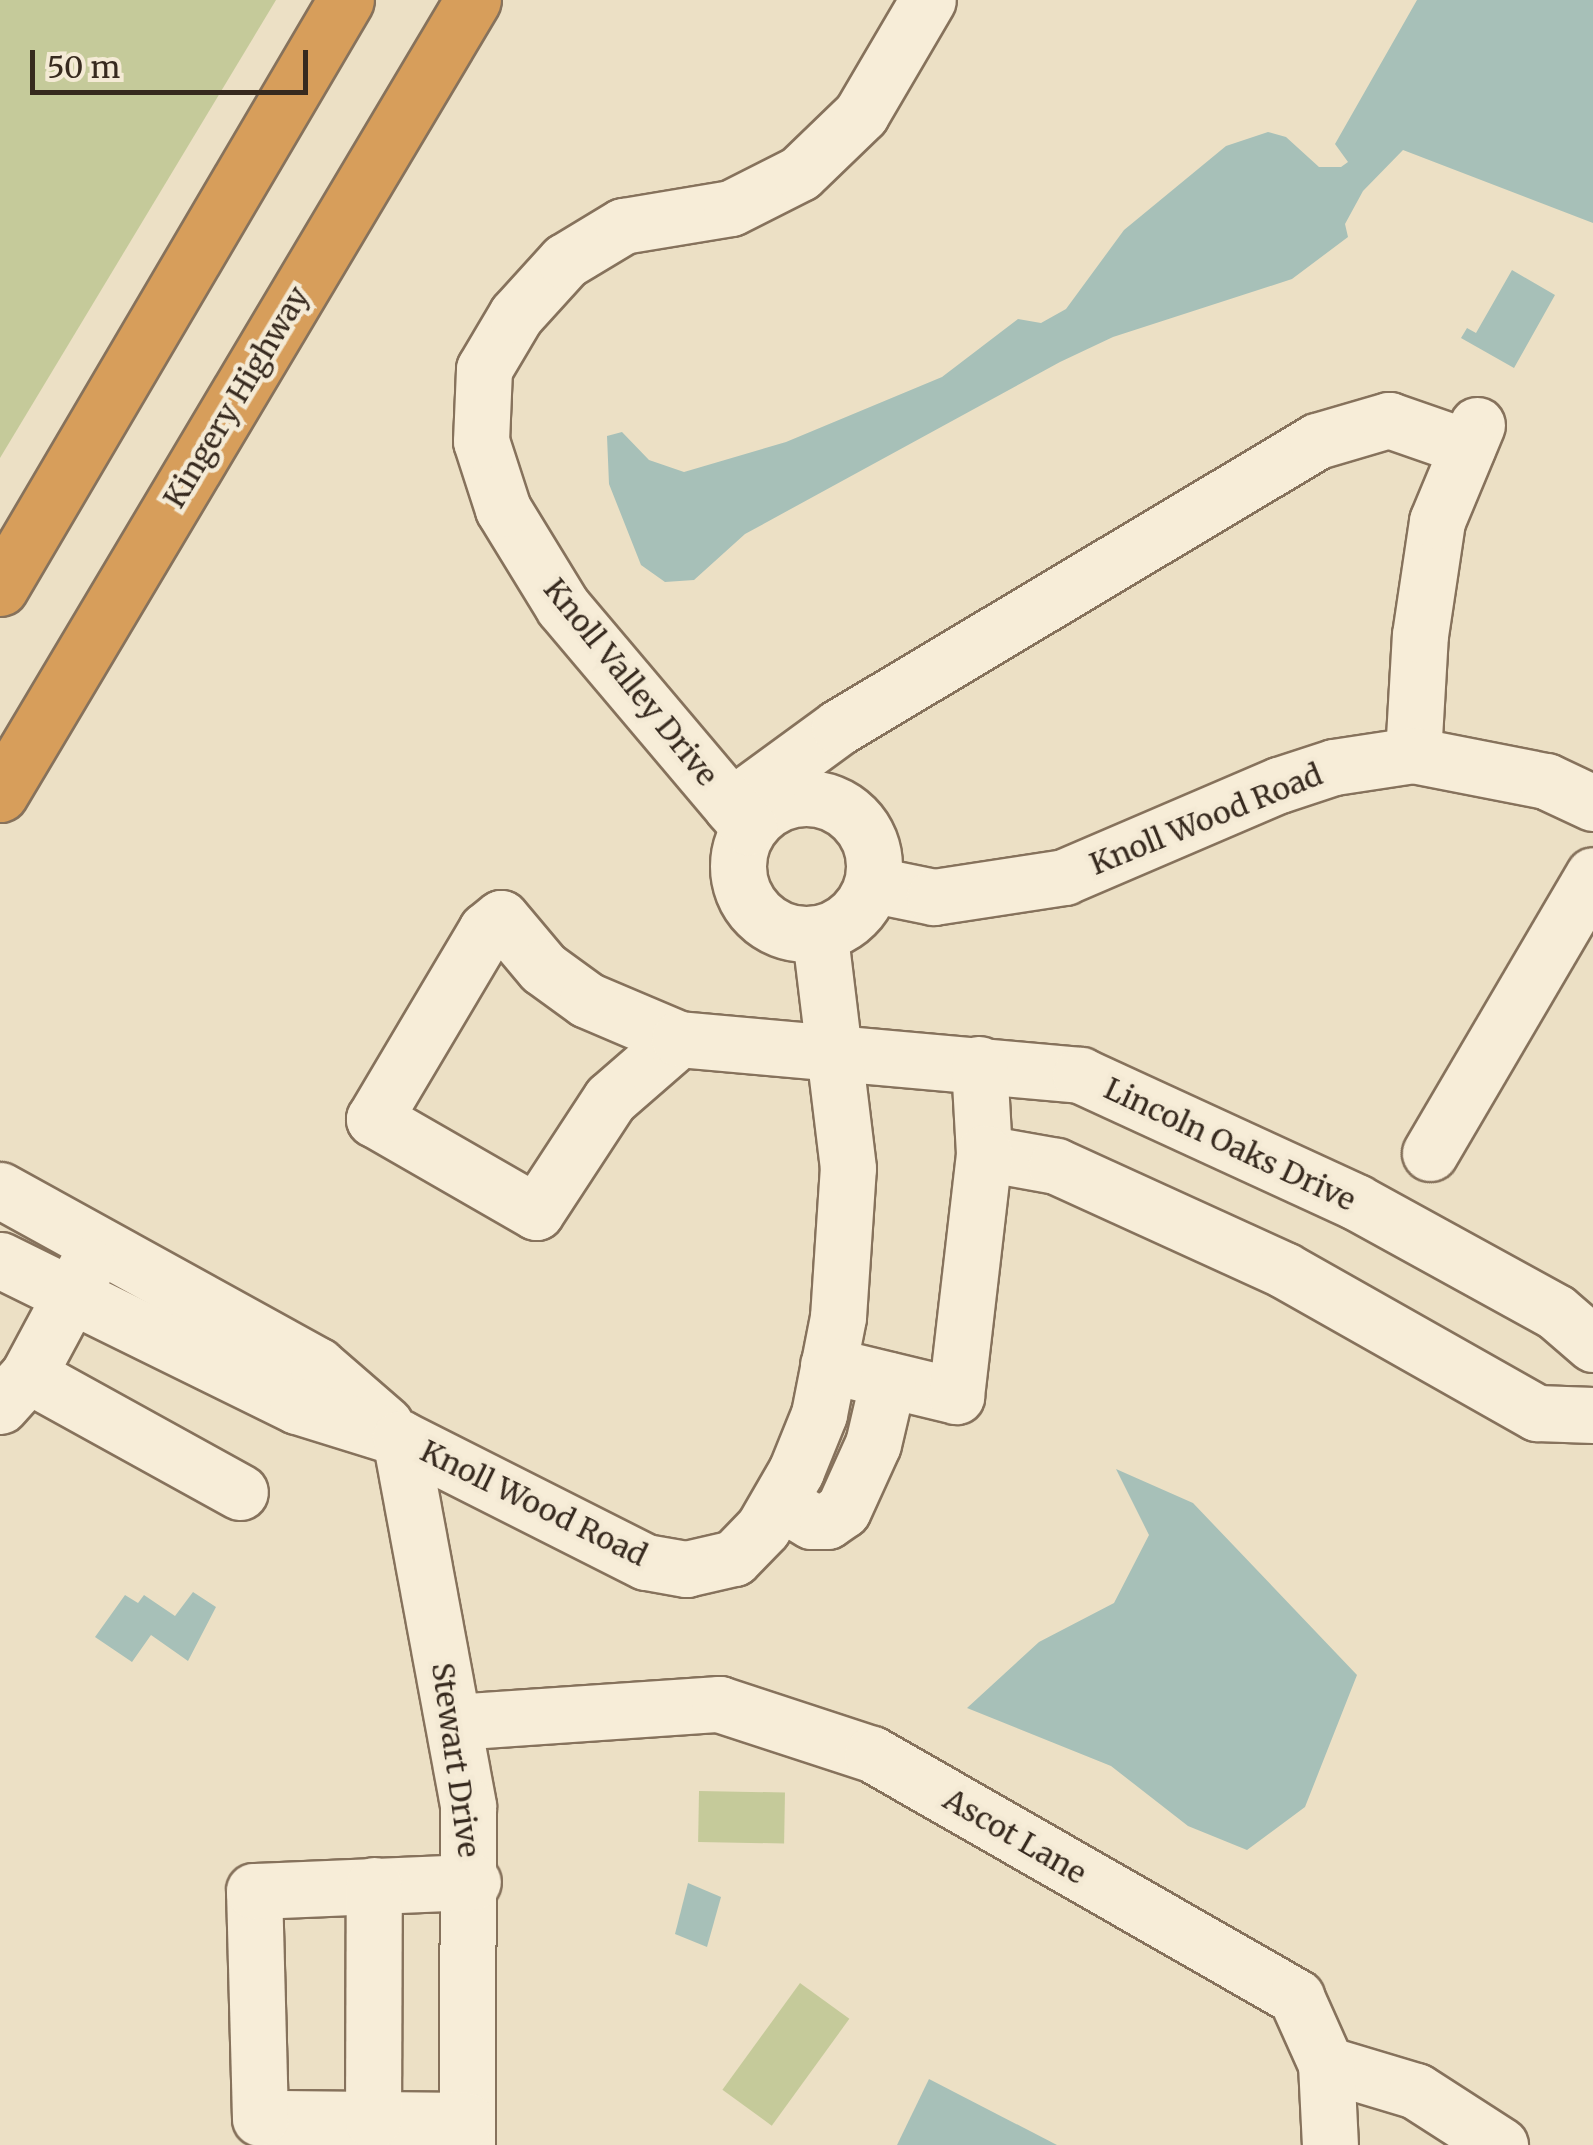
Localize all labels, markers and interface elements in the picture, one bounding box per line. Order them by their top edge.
scale bar [35,30,312,92]
text: 50 m [47,48,120,86]
street label: Kingery Highway [156,280,316,514]
street label: Knoll Valley Drive [537,571,725,793]
street label: Knoll Wood Road [1085,756,1327,882]
street label: Lincoln Oaks Drive [1099,1070,1361,1218]
street label: Knoll Wood Road [415,1433,653,1573]
street label: Stewart Drive [425,1660,487,1860]
street label: Ascot Lane [937,1781,1093,1891]

